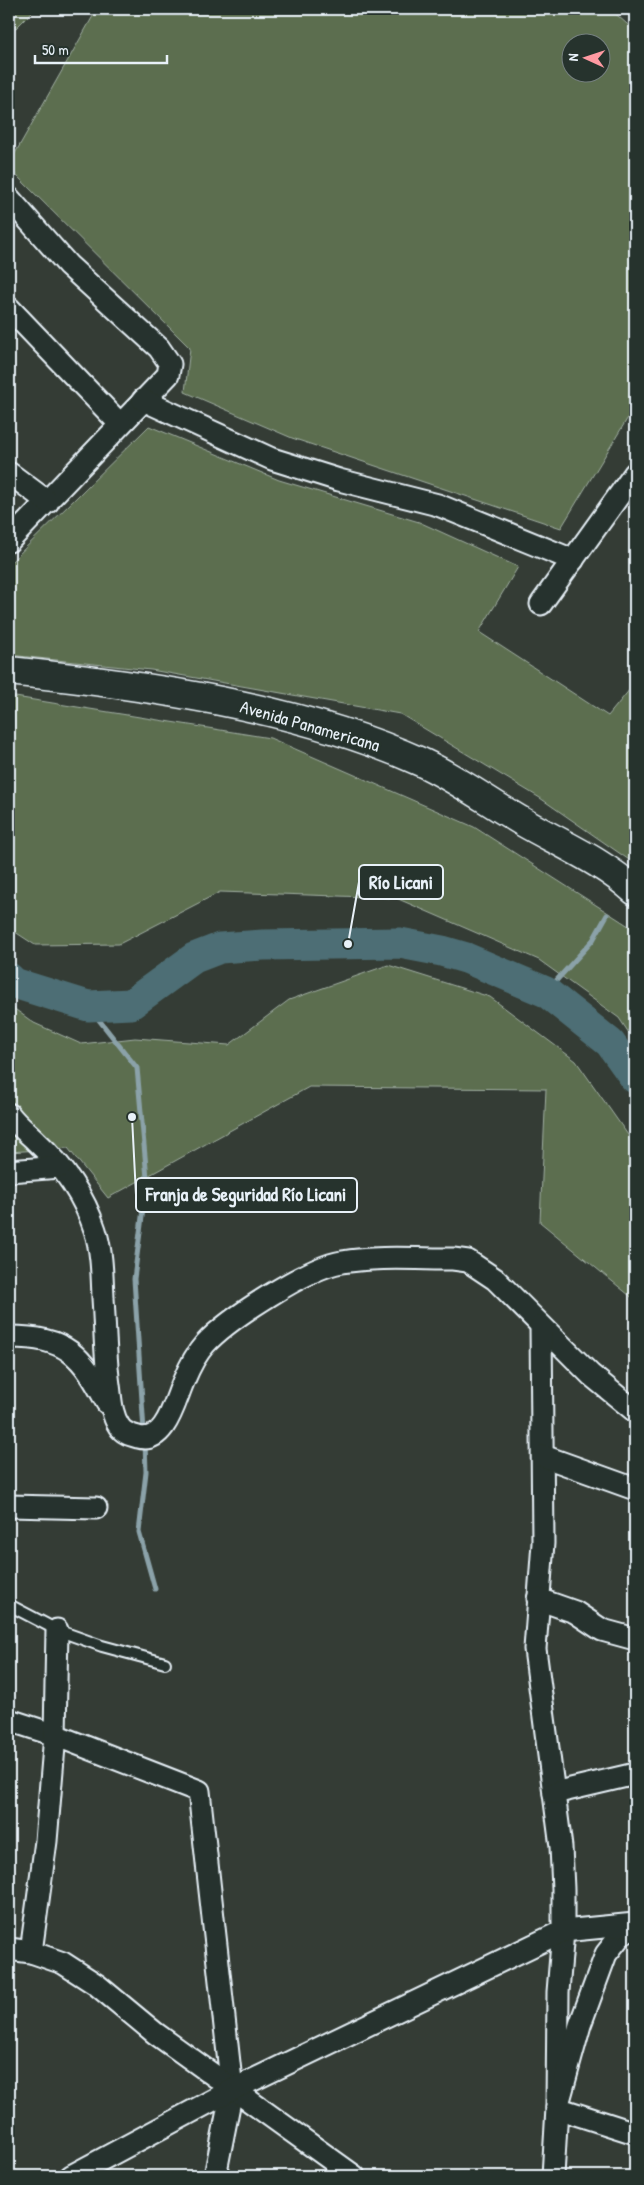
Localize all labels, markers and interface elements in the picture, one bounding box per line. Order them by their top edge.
scale bar [35,32,168,64]
north arrow [562,32,612,82]
text: 50 m [42,39,69,60]
text: N [563,53,582,62]
street label: Avenida Panamericana [237,694,383,757]
callout: Río Licani [359,865,443,899]
text: Río Licani [369,869,433,895]
callout: Franja de Seguridad Río Licani [136,1178,357,1212]
text: Franja de Seguridad Río Licani [145,1181,346,1208]

